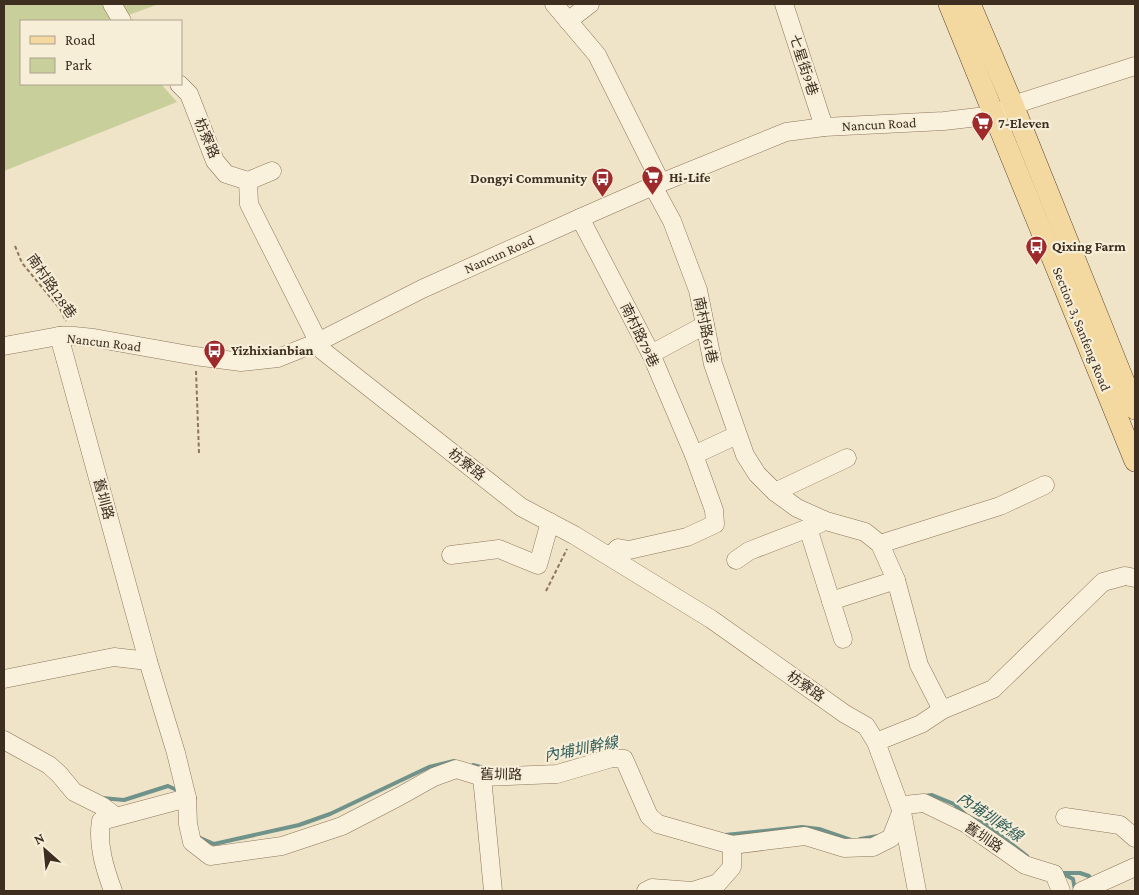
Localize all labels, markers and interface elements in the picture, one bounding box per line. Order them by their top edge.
legend [20,20,182,85]
text: Road [65,32,96,48]
street label: 七星街9巷 [787,33,821,97]
text: Park [65,57,92,73]
supermarket icon: 7-Eleven [970,111,994,142]
street label: Nancun Road [841,114,917,134]
place label: 7-Eleven [998,115,1049,131]
street label: 枋寮路 [191,116,223,160]
supermarket icon: Hi-Life [641,165,665,196]
bus stop icon: Dongyi Community [591,166,615,197]
place label: Hi-Life [669,169,711,185]
place label: Dongyi Community [470,170,587,186]
street label: Nancun Road [462,231,537,277]
bus stop icon: Qixing Farm [1024,234,1048,265]
place label: Qixing Farm [1052,238,1126,254]
street label: 南村路128巷 [24,251,80,321]
street label: Section 3, Sanfeng Road [1050,265,1114,394]
street label: 南村路61巷 [691,295,721,365]
street label: 南村路79巷 [618,300,662,370]
street label: Nancun Road [66,329,143,355]
bus stop icon: Yizhixianbian [203,338,227,369]
place label: Yizhixianbian [231,342,314,358]
street label: 枋寮路 [446,445,488,483]
street label: 舊圳路 [91,477,117,521]
street label: 枋寮路 [784,667,828,705]
water label: 內埔圳幹線 [543,734,621,764]
street label: 舊圳路 [480,766,522,782]
water label: 內埔圳幹線 [954,789,1027,846]
street label: 舊圳路 [962,819,1006,855]
north arrow [20,825,70,875]
text: N [31,829,47,848]

